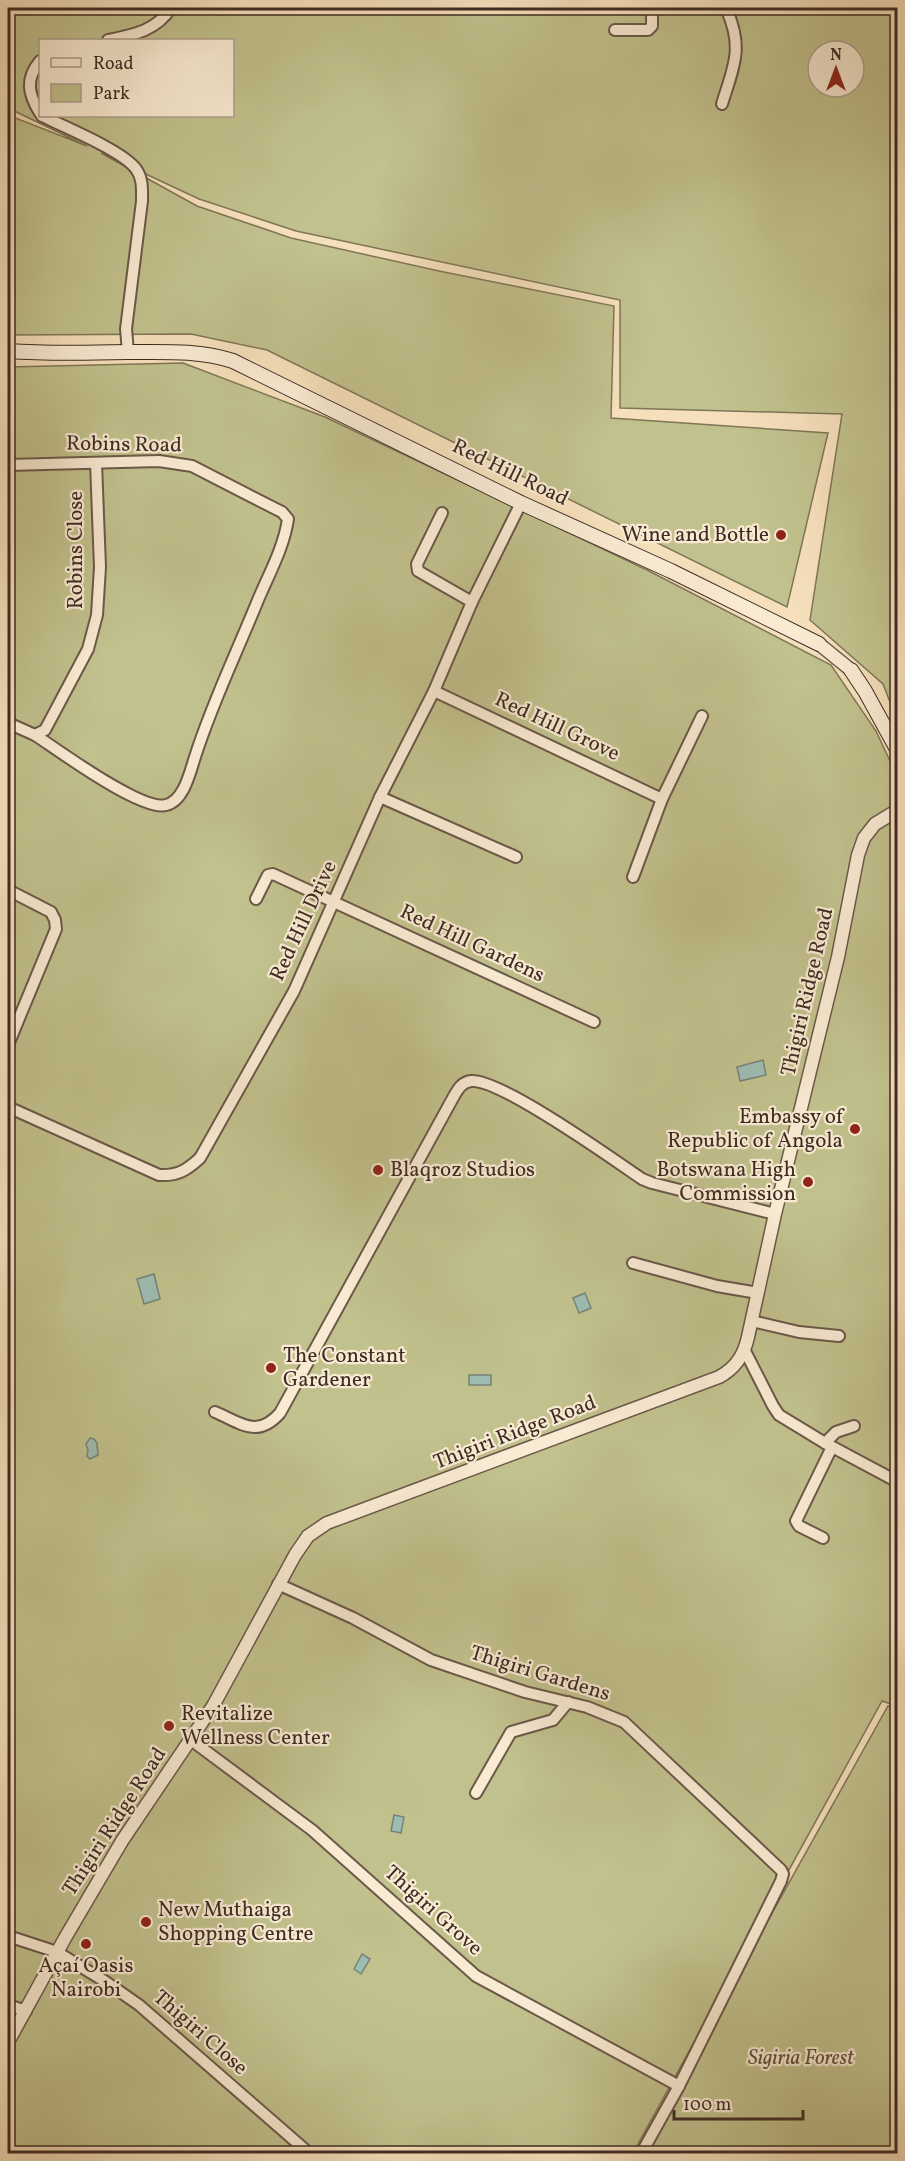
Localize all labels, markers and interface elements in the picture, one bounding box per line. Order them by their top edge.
legend [39,39,234,117]
north arrow [806,39,866,99]
text: N [830,45,842,67]
text: Road [93,52,134,77]
text: Park [93,82,130,107]
street label: Robins Road [66,429,182,461]
street label: Red Hill Road [447,432,573,514]
street label: Robins Close [62,491,91,609]
place label: Wine and Bottle [621,521,769,550]
marker: Wine and Bottle [774,528,788,542]
street label: Red Hill Grove [490,685,624,769]
street label: Red Hill Drive [263,856,345,986]
street label: Red Hill Gardens [395,898,549,990]
street label: Thigiri Ridge Road [775,905,841,1079]
place label: Embassy of Republic of Angola [667,1103,845,1156]
marker: Embassy of Republic of Angola [848,1122,862,1136]
place label: Blaqroz Studios [390,1156,535,1185]
place label: Botswana High Commission [657,1156,796,1209]
marker: Blaqroz Studios [371,1163,385,1177]
marker: Botswana High Commission [801,1175,815,1189]
place label: The Constant Gardener [283,1342,406,1395]
marker: The Constant Gardener [264,1361,278,1375]
street label: Thigiri Ridge Road [430,1389,600,1477]
street label: Thigiri Gardens [466,1639,614,1709]
place label: Revitalize Wellness Center [181,1700,330,1753]
marker: Revitalize Wellness Center [162,1719,176,1733]
street label: Thigiri Ridge Road [56,1742,174,1902]
street label: Thigiri Grove [378,1859,488,1963]
place label: New Muthaiga Shopping Centre [158,1896,314,1949]
marker: New Muthaiga Shopping Centre [139,1915,153,1929]
marker: Açaí Oasis Nairobi [79,1937,93,1951]
place label: Açaí Oasis Nairobi [39,1952,133,2005]
street label: Thigiri Close [146,1984,254,2082]
park label: Sigiria Forest [748,2044,855,2073]
scale bar [674,2083,803,2121]
text: 100 m [683,2093,732,2118]

